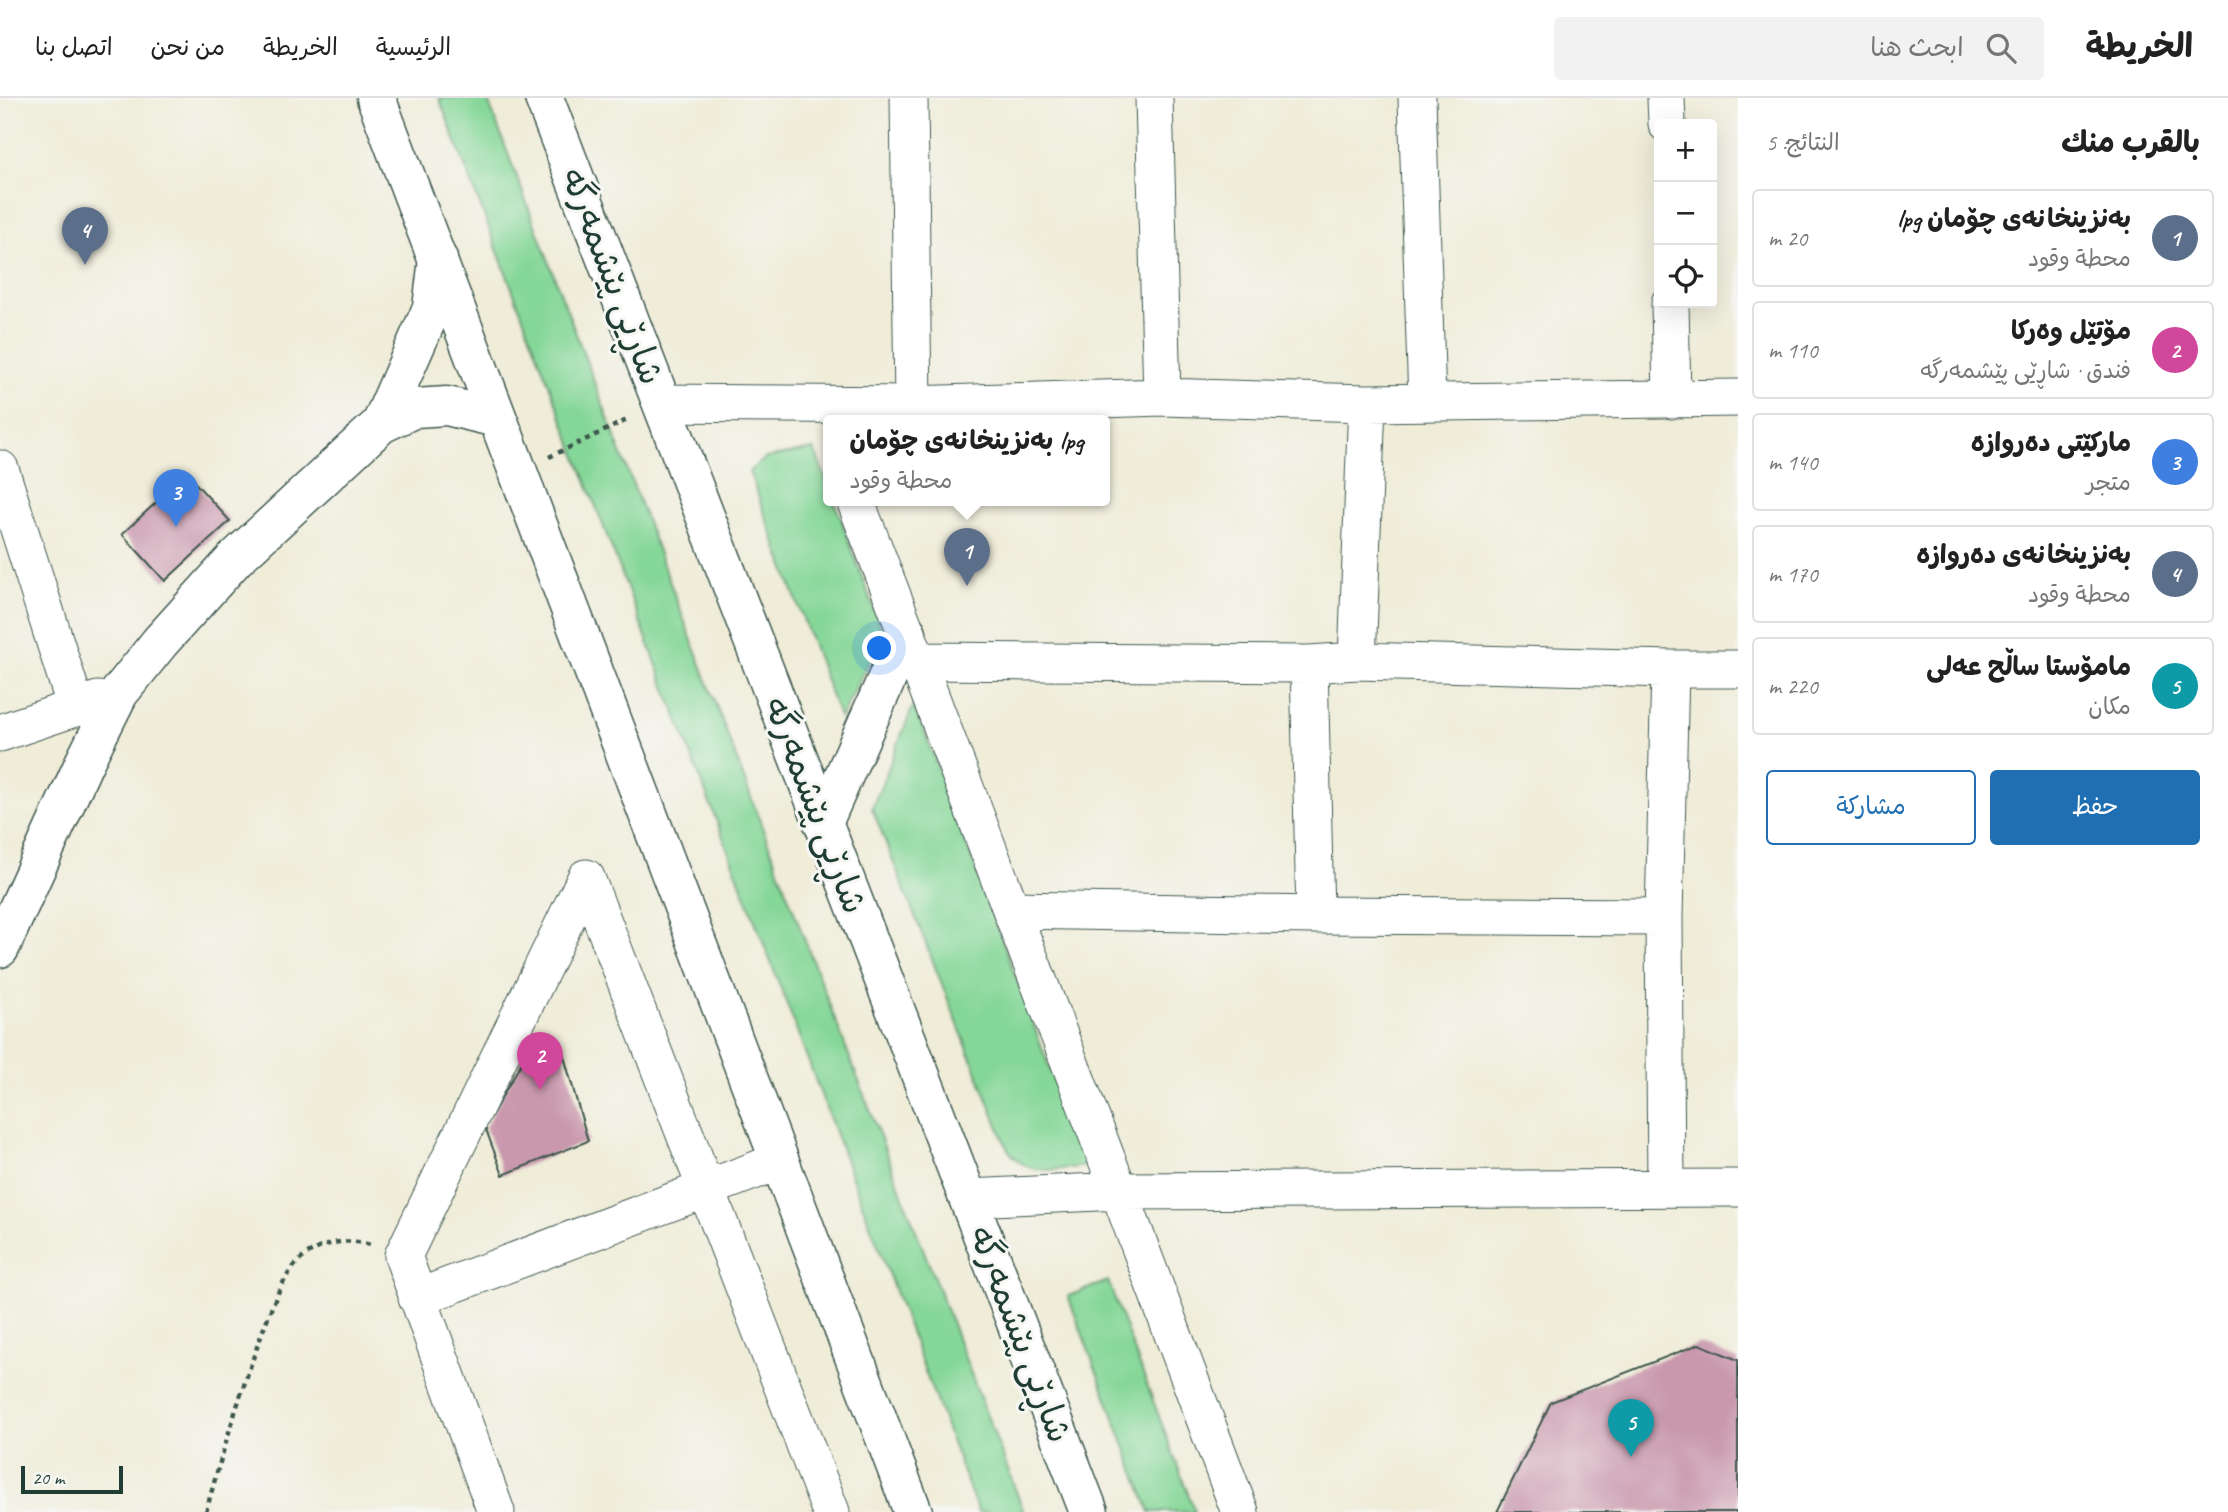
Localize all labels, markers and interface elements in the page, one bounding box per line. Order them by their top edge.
search box [1554,17,2044,80]
text: الخريطة [2086,25,2193,67]
icon: search [1982,29,2020,67]
text: ابحث هنا [1870,31,1964,64]
text: اتصل بنا [35,32,113,62]
text: من نحن [151,32,225,62]
text: الخريطة [263,32,338,62]
text: الرئيسية [376,32,451,62]
map controls [1654,119,1717,308]
button: + [1654,119,1717,182]
text: بالقرب منك [2061,123,2200,161]
text: النتائج: 5 [1766,128,1840,157]
street label: شاڕێی پێشمەرگە [545,161,674,393]
button: − [1654,182,1717,245]
text: بەنزینخانەی چۆمان lpg [1897,202,2131,235]
pin: 4 [62,207,108,265]
text: 20 m [1768,224,1807,253]
text: 1 [2170,224,2180,253]
text: محطة وقود [2028,244,2131,273]
button: locate [1654,245,1717,308]
text: مۆتێل وەرکا [2011,314,2131,347]
text: 110 m [1768,336,1818,365]
text: 2 [2170,336,2180,365]
text: فندق · شاڕێی پێشمەرگە [1921,356,2131,385]
popup [823,415,1110,506]
text: بەنزینخانەی چۆمان lpg [849,424,1084,457]
text: مارکێتی دەروازە [1971,426,2131,459]
text: 140 m [1768,448,1818,477]
text: 3 [2170,448,2180,477]
text: محطة وقود [849,466,952,495]
text: متجر [2086,468,2131,497]
pin: 3 [153,469,199,527]
pin: 1 [944,528,990,586]
text: بەنزینخانەی دەروازە [1916,538,2131,571]
text: 170 m [1768,560,1818,589]
text: 4 [2170,560,2180,589]
text: محطة وقود [2028,580,2131,609]
your location [862,631,896,665]
text: مامۆستا ساڵح عەلی [1926,650,2131,683]
text: 220 m [1768,672,1818,701]
text: 5 [2170,672,2180,701]
street label: شاڕێی پێشمەرگە [748,690,877,922]
text: مكان [2088,692,2131,721]
button: مشاركة [1766,770,1976,845]
button: حفظ [1990,770,2200,845]
pin: 2 [517,1032,563,1090]
street label: شاڕێی پێشمەرگە [953,1219,1082,1451]
pin: 5 [1608,1399,1654,1457]
scale bar [21,1463,122,1495]
text: 20 m [32,1466,64,1490]

